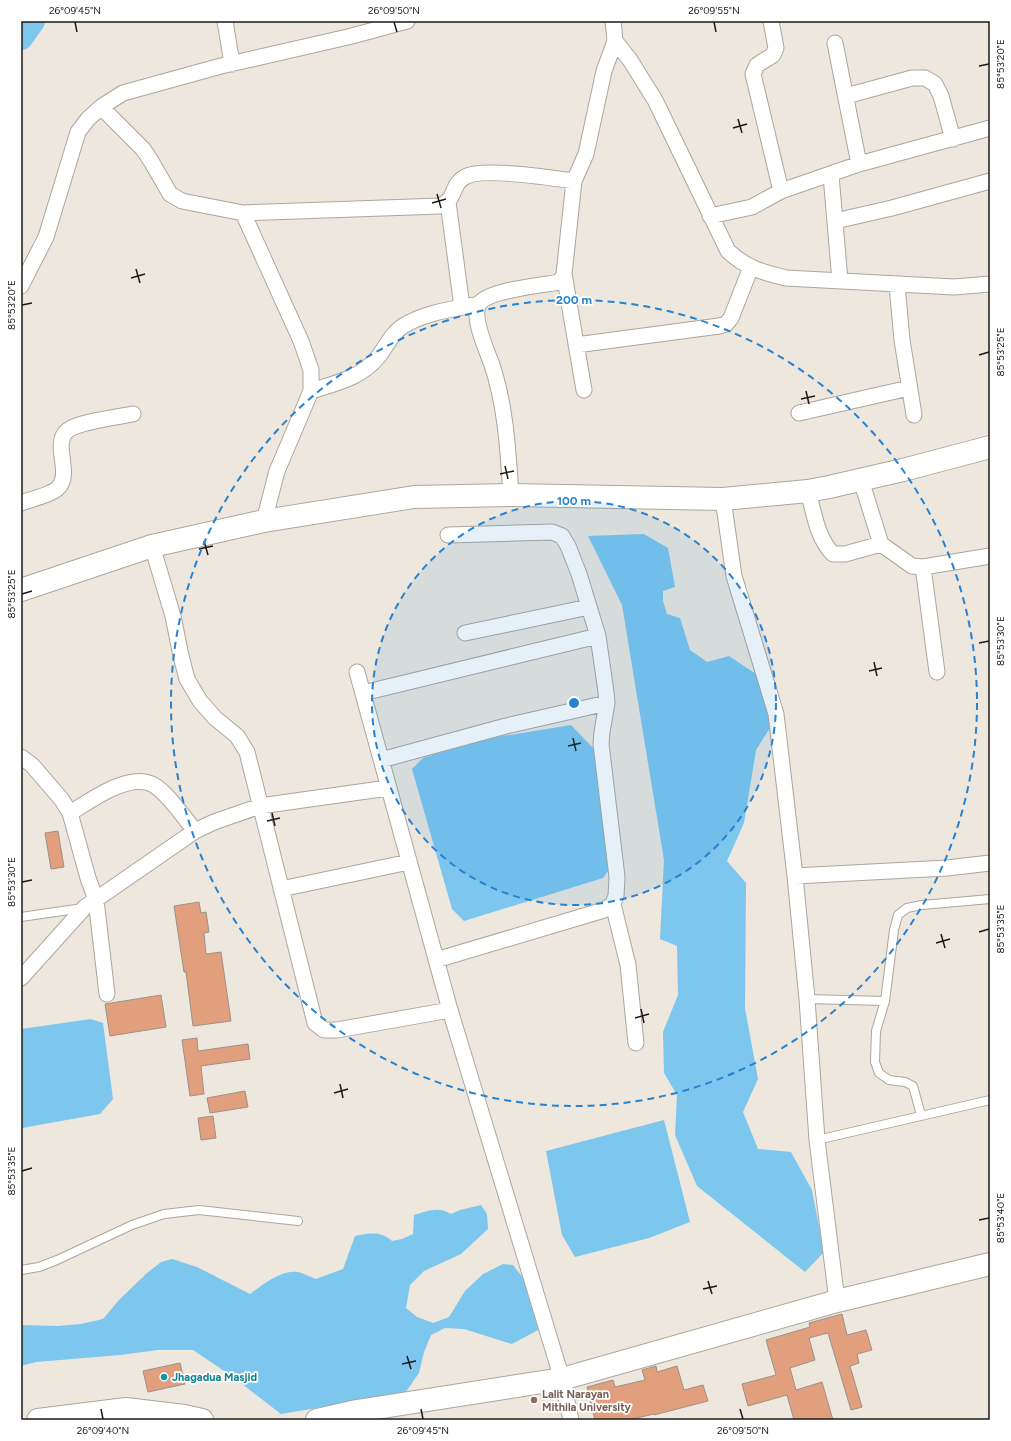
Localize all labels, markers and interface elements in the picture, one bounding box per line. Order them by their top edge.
text: 26°09'45"N [49,4,101,17]
text: 26°09'50"N [368,4,420,17]
text: 26°09'55"N [688,4,740,17]
text: 85°53'20"E [994,39,1007,89]
text: 85°53'20"E [5,280,18,330]
text: 200 m [556,293,592,307]
text: 85°53'25"E [994,327,1007,377]
text: 100 m [557,494,591,508]
text: 85°53'25"E [5,569,18,619]
text: 85°53'30"E [994,616,1007,666]
centre of rings [567,696,581,710]
text: 85°53'30"E [5,857,18,907]
text: 85°53'35"E [994,904,1007,954]
text: 85°53'35"E [5,1146,18,1196]
text: 85°53'40"E [994,1193,1007,1243]
place label: Jhagadua Masjid [172,1371,257,1384]
marker: Jhagadua Masjid [159,1372,169,1382]
place label: Lalit Narayan Mithila University [542,1388,632,1414]
marker: Lalit Narayan Mithila University [529,1395,539,1405]
text: 26°09'40"N [77,1424,129,1437]
text: 26°09'45"N [397,1424,449,1437]
text: 26°09'50"N [717,1424,769,1437]

